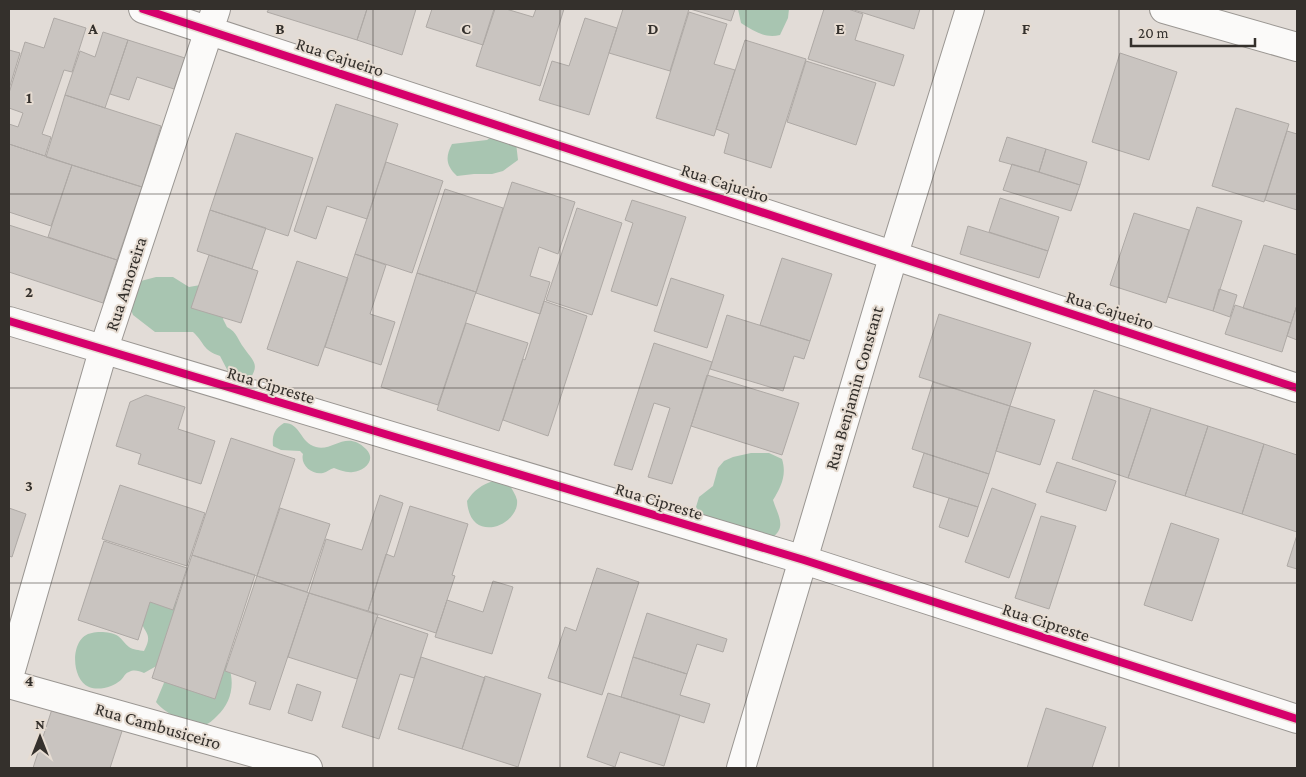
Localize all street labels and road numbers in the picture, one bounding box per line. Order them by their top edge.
street label: Rua Cajueiro [293,33,387,82]
street label: Rua Cajueiro [678,159,772,208]
street label: Rua Amoreira [101,234,151,334]
street label: Rua Cajueiro [1063,286,1157,335]
street label: Rua Benjamin Constant [821,303,888,472]
street label: Rua Cipreste [225,362,317,408]
street label: Rua Cipreste [613,478,705,524]
street label: Rua Cipreste [1000,599,1092,646]
street label: Rua Cambusiceiro [93,698,223,754]

